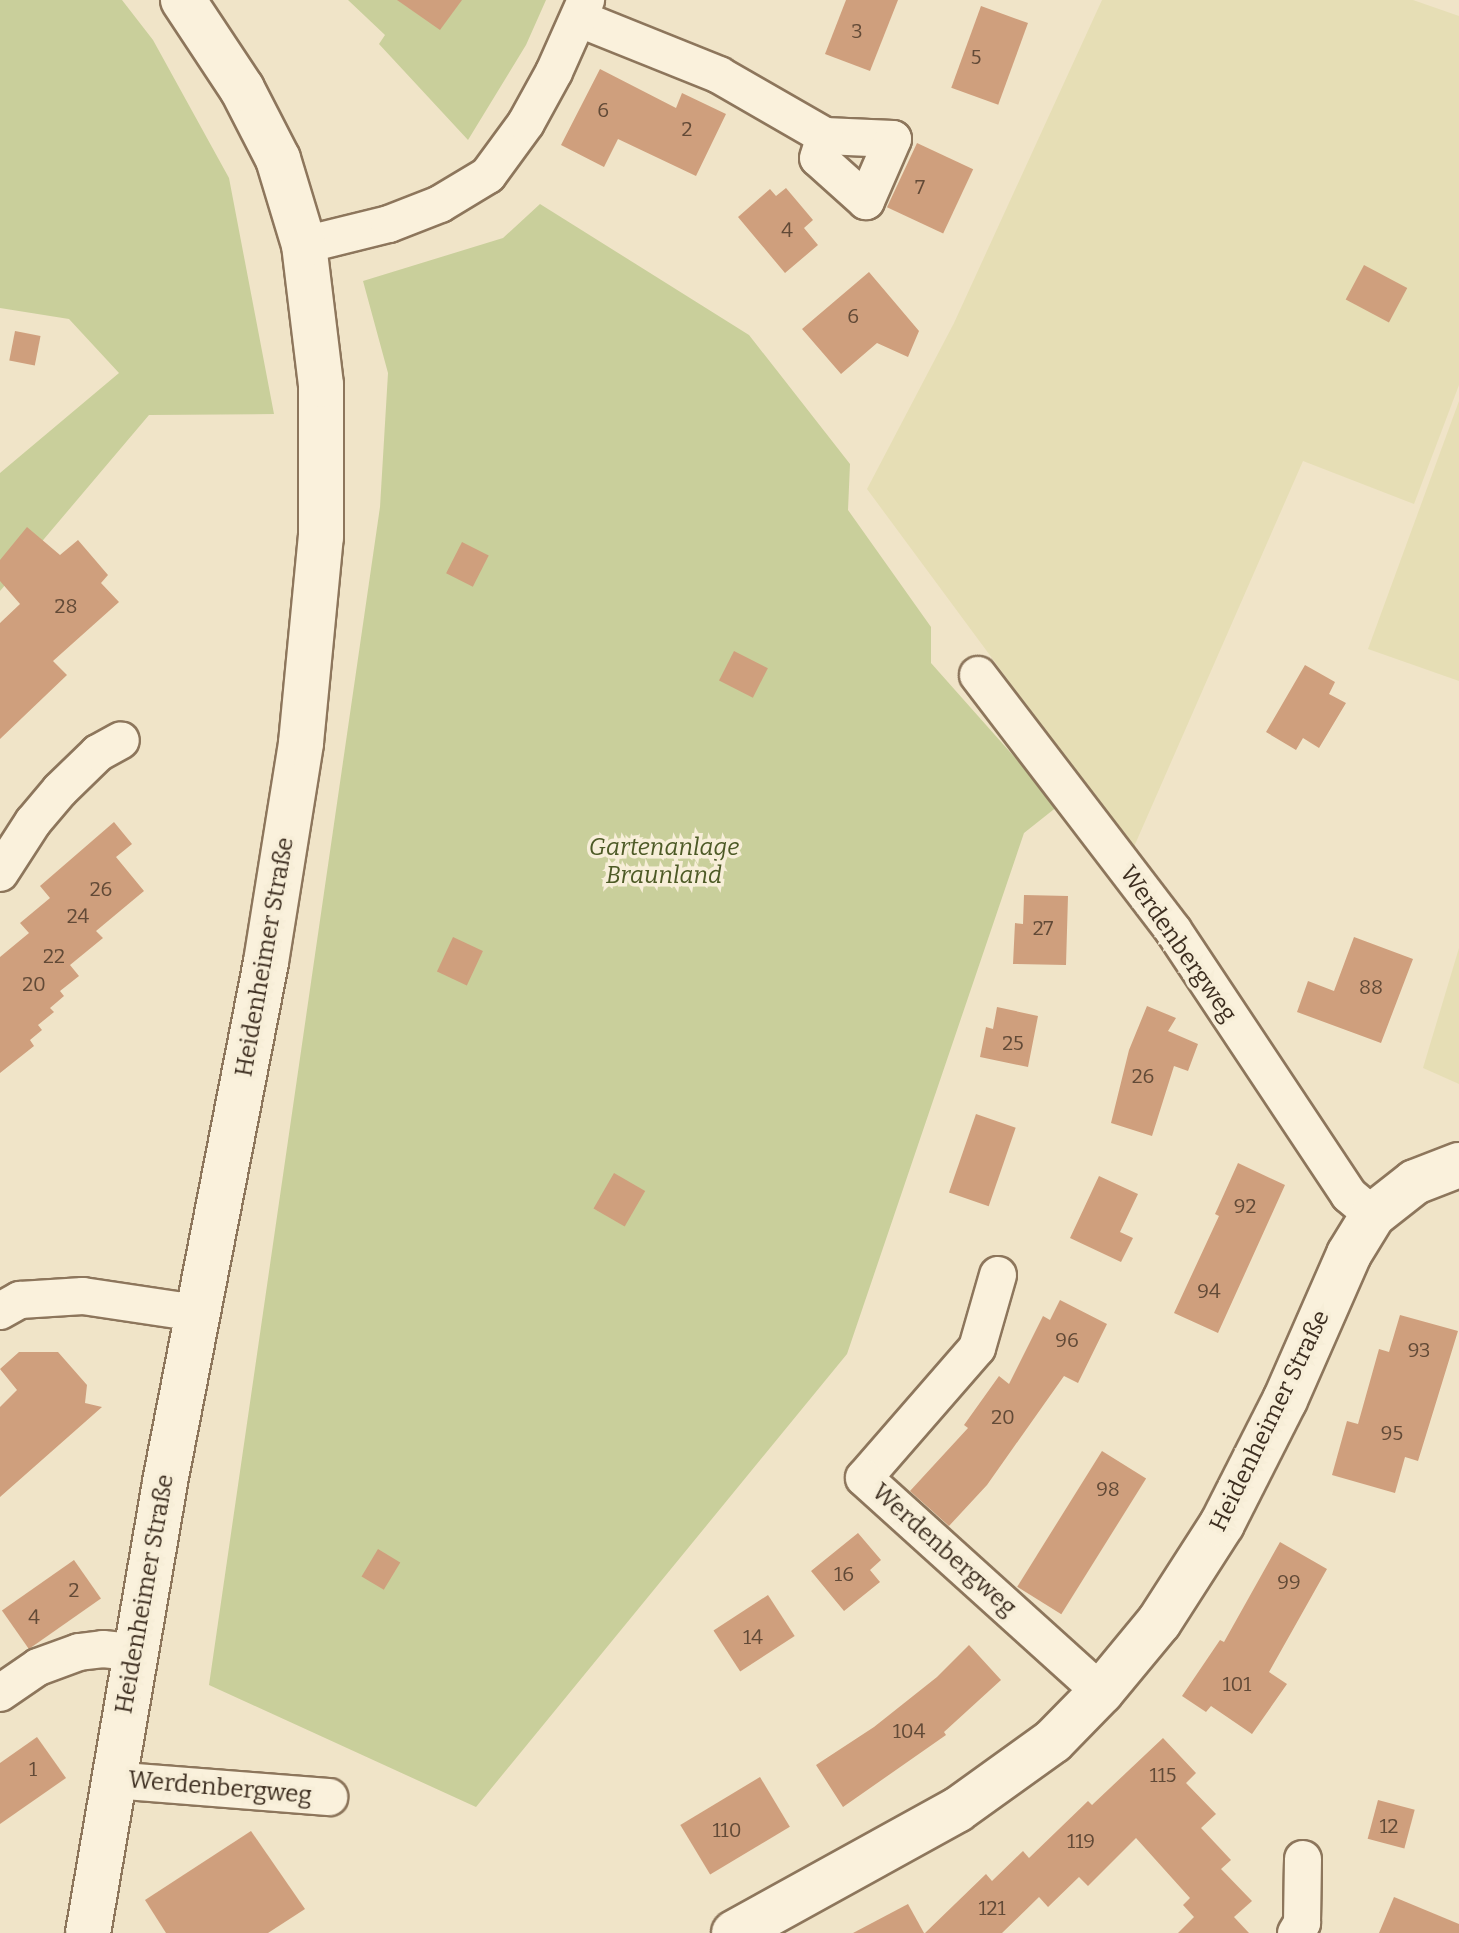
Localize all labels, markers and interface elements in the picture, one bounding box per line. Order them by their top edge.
house number: 3 [851,19,863,43]
house number: 5 [971,45,981,69]
house number: 6 [597,98,609,122]
house number: 2 [682,117,692,141]
house number: 7 [915,175,925,199]
house number: 4 [781,218,793,242]
house number: 6 [847,304,859,328]
house number: 28 [55,594,77,618]
park label: Gartenanlage Braunland [589,834,739,890]
street label: Heidenheimer Straße [230,835,300,1079]
street label: Werdenbergweg [1113,860,1243,1028]
house number: 26 [90,877,112,901]
house number: 24 [67,904,89,928]
house number: 27 [1033,916,1053,940]
house number: 22 [43,944,65,968]
house number: 20 [22,972,46,996]
house number: 88 [1359,975,1383,999]
house number: 25 [1002,1031,1024,1055]
house number: 26 [1132,1064,1154,1088]
house number: 92 [1234,1194,1256,1218]
house number: 94 [1197,1279,1221,1303]
street label: Heidenheimer Straße [1204,1306,1336,1536]
house number: 96 [1055,1328,1079,1352]
house number: 93 [1408,1338,1430,1362]
house number: 20 [991,1405,1015,1429]
house number: 95 [1381,1421,1403,1445]
street label: Heidenheimer Straße [110,1472,180,1716]
house number: 98 [1096,1477,1120,1501]
street label: Werdenbergweg [866,1478,1022,1622]
house number: 16 [834,1562,854,1586]
house number: 99 [1277,1570,1301,1594]
house number: 2 [69,1578,79,1602]
house number: 4 [28,1605,40,1629]
house number: 14 [743,1625,763,1649]
house number: 101 [1223,1672,1251,1696]
house number: 104 [893,1719,925,1743]
house number: 1 [29,1757,37,1781]
house number: 115 [1150,1763,1176,1787]
street label: Werdenbergweg [127,1766,313,1810]
house number: 12 [1380,1814,1398,1838]
house number: 110 [712,1818,742,1842]
house number: 119 [1067,1829,1095,1853]
house number: 121 [978,1896,1006,1920]

